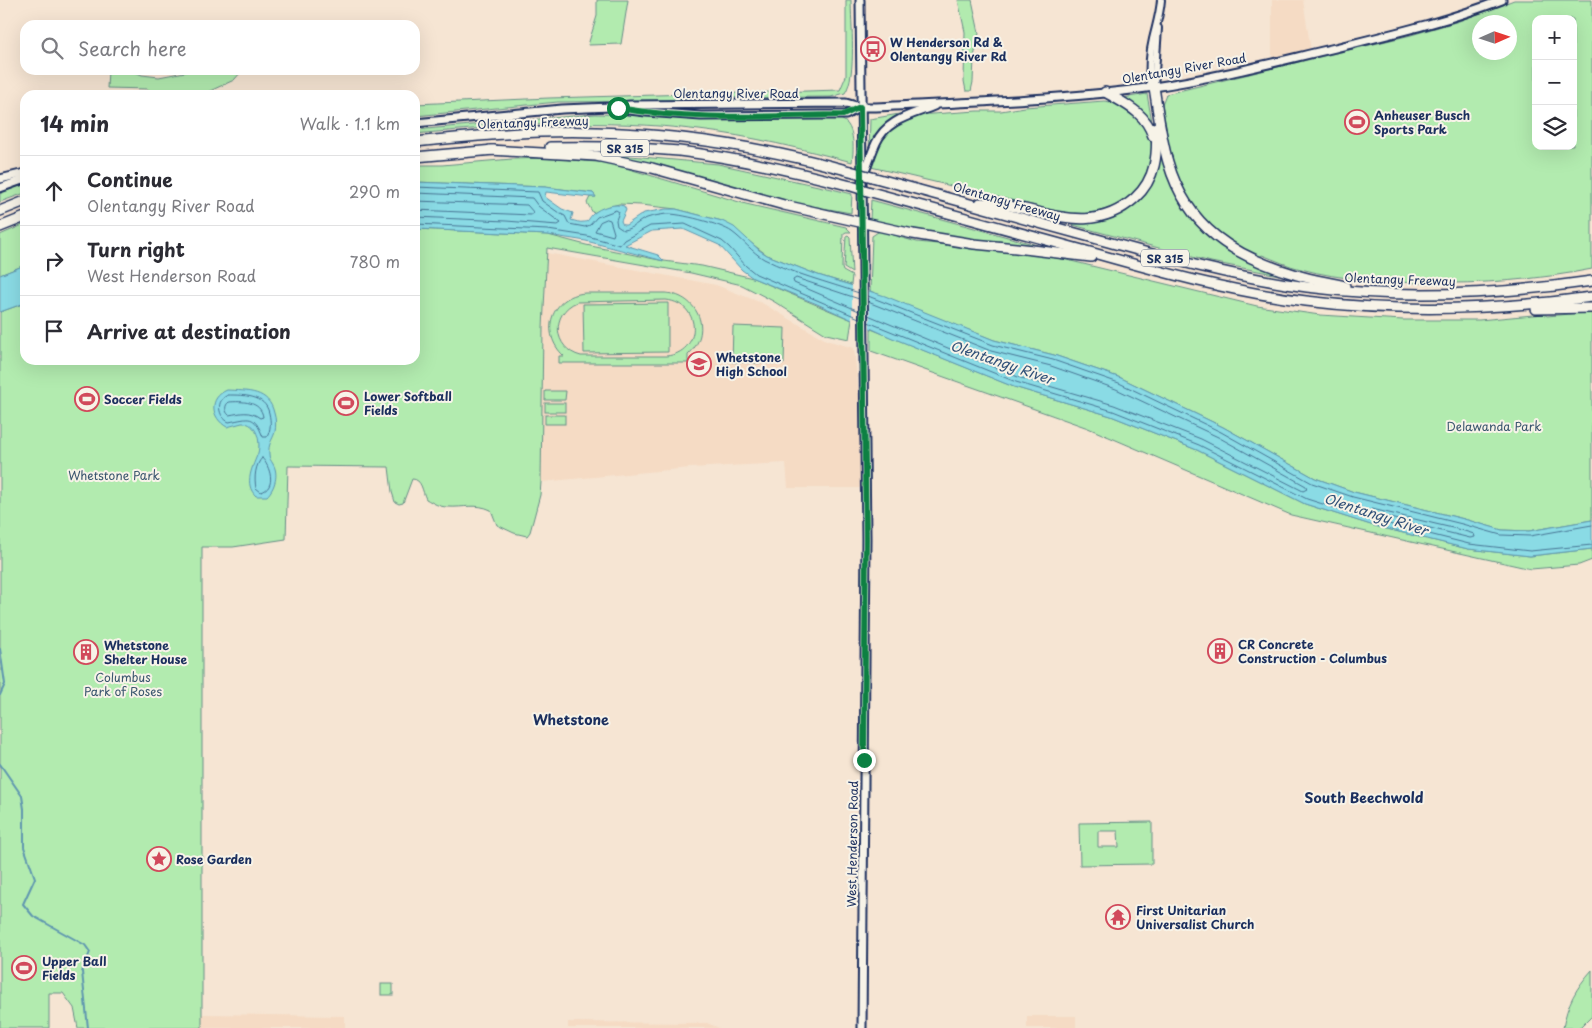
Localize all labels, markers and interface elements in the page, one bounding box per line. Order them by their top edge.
north arrow [1472,15,1517,60]
map controls [1532,15,1577,150]
button: + [1532,15,1577,60]
search box [20,20,420,75]
place label: W Henderson Rd & Olentangy River Rd [890,33,1007,65]
icon: search [38,34,66,62]
text: Search here [78,34,187,62]
bus stop icon: W Henderson Rd & Olentangy River Rd [860,36,886,62]
street label: Olentangy River Road [1121,48,1247,88]
button: − [1532,60,1577,105]
street label: Olentangy River Road [673,84,799,102]
route start [607,97,630,120]
button: layers [1532,105,1577,150]
place label: Anheuser Busch Sports Park [1374,106,1470,138]
text: 14 min [40,107,109,139]
sports icon: Anheuser Busch Sports Park [1344,109,1370,135]
text: Walk · 1.1 km [300,111,400,135]
street label: Olentangy Freeway [477,111,589,133]
road number: SR 315 [601,140,649,156]
text: Continue [87,165,173,193]
icon: ahead [40,177,68,205]
street label: Olentangy Freeway [951,177,1063,225]
text: 290 m [349,179,400,203]
text: Olentangy River Road [87,193,255,217]
text: Turn right [87,235,185,263]
icon: right [40,247,68,275]
text: 780 m [350,249,400,273]
road number: SR 315 [1141,250,1189,266]
text: West Henderson Road [87,263,256,287]
street label: Olentangy Freeway [1344,268,1456,290]
icon: arrive [40,317,68,345]
text: Arrive at destination [87,317,291,345]
water label: Olentangy River [948,335,1058,390]
place label: Whetstone High School [716,348,787,380]
school or university icon: Whetstone High School [686,351,712,377]
sports icon: Soccer Fields [74,386,100,412]
place label: Lower Softball Fields [364,387,452,419]
place label: Soccer Fields [104,390,182,408]
sports icon: Lower Softball Fields [333,390,359,416]
park label: Delawanda Park [1446,417,1542,435]
park label: Whetstone Park [68,466,160,484]
water label: Olentangy River [1321,487,1432,541]
place label: CR Concrete Construction - Columbus [1238,635,1387,667]
place label: Whetstone Shelter House [104,636,187,668]
building icon: CR Concrete Construction - Columbus [1207,638,1233,664]
building icon: Whetstone Shelter House [73,639,99,665]
park label: Columbus Park of Roses [84,668,162,700]
district label: Whetstone [533,709,609,730]
route end [853,749,876,772]
street label: West Henderson Road [842,780,862,908]
district label: South Beechwold [1305,787,1424,808]
place icon: Rose Garden [146,846,172,872]
place label: Rose Garden [176,850,252,868]
place label: First Unitarian Universalist Church [1136,901,1254,933]
temple icon: First Unitarian Universalist Church [1105,904,1131,930]
place label: Upper Ball Fields [42,952,106,984]
sports icon: Upper Ball Fields [11,955,37,981]

